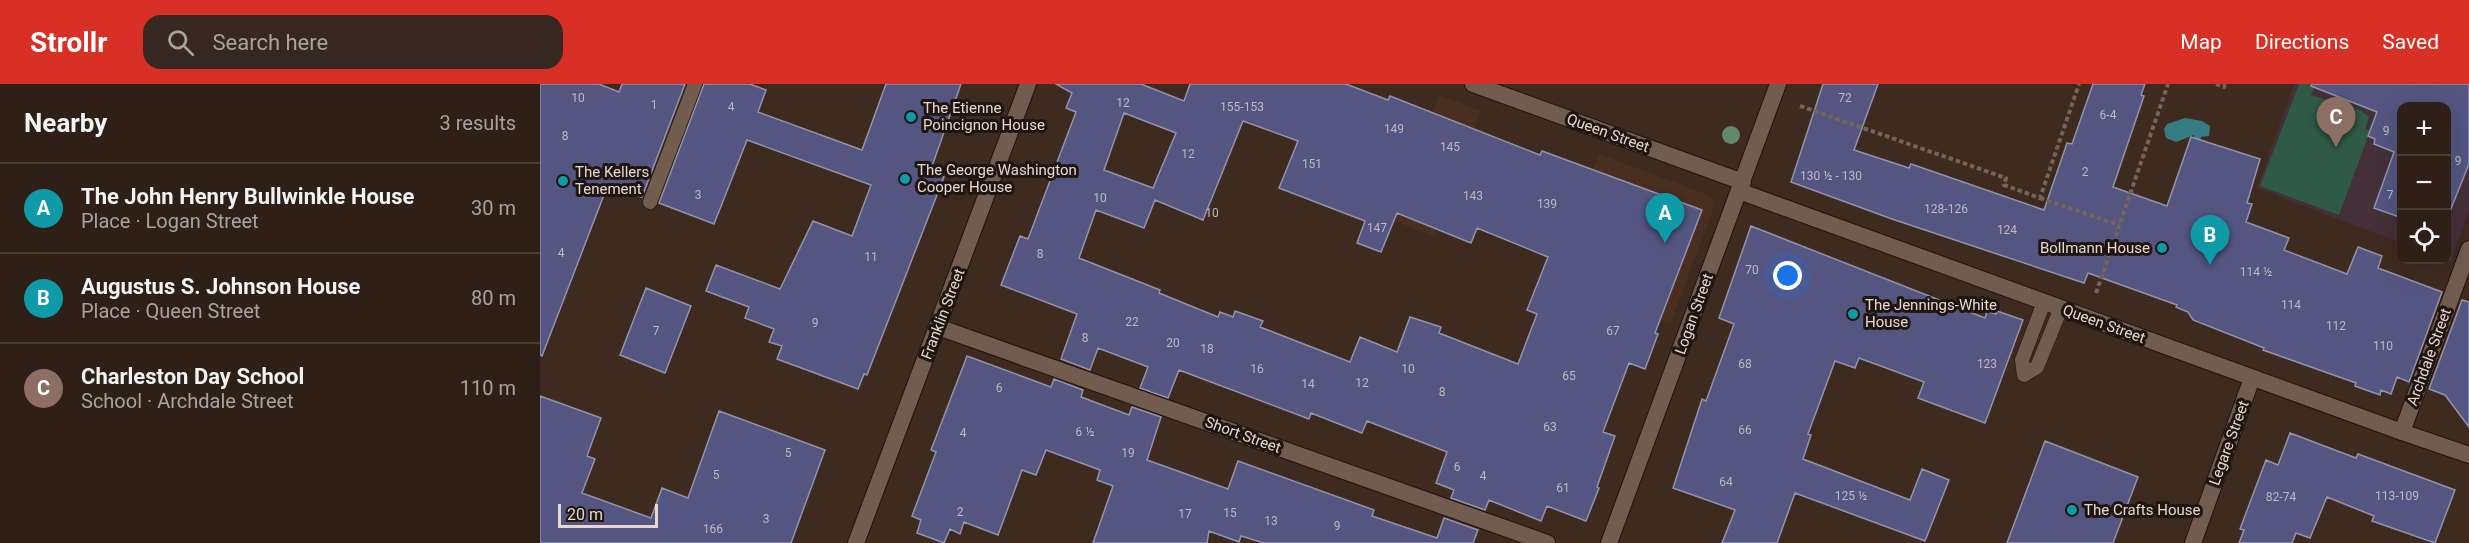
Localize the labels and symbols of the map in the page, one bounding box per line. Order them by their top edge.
house number: 10 [571,91,585,105]
house number: 72 [1838,91,1852,105]
house number: 12 [1116,96,1130,110]
house number: 1 [651,98,657,112]
pin: C [2316,98,2356,147]
place label: The Etienne Poincignon House [923,99,1045,134]
house number: 4 [728,100,735,114]
house number: 155-153 [1220,100,1264,114]
house number: 6-4 [2100,108,2117,122]
marker: The Etienne Poincignon House [904,110,918,124]
street label: Queen Street [1564,110,1652,156]
house number: 149 [1384,122,1404,136]
house number: 9 [2383,124,2389,138]
house number: 8 [562,129,569,143]
house number: 145 [1440,140,1460,154]
house number: 12 [1181,147,1195,161]
house number: 9 [2455,154,2461,168]
house number: 151 [1302,157,1322,171]
place label: The George Washington Cooper House [917,161,1077,196]
place label: The Kellers Tenement [575,163,649,198]
house number: 2 [2082,165,2089,179]
house number: 130 ½ - 130 [1800,169,1862,183]
marker: The George Washington Cooper House [898,172,912,186]
marker: The Kellers Tenement [556,174,570,188]
house number: 3 [695,188,701,202]
house number: 7 [2387,188,2394,202]
house number: 143 [1463,189,1483,203]
house number: 10 [1093,191,1107,205]
pin: A [1646,194,1684,243]
house number: 139 [1537,197,1557,211]
house number: 128-126 [1924,202,1968,216]
house number: 10 [1205,206,1219,220]
pin: B [2190,216,2230,265]
house number: 147 [1367,221,1387,235]
house number: 124 [1997,223,2017,237]
place label: Bollmann House [2040,239,2150,257]
marker: Bollmann House [2155,241,2169,255]
house number: 4 [558,246,565,260]
house number: 8 [1037,247,1044,261]
house number: 11 [864,250,878,264]
your location [1773,261,1802,290]
house number: 70 [1745,263,1759,277]
house number: 114 ½ [2240,265,2272,279]
street label: Franklin Street [917,266,969,362]
street label: Logan Street [1671,271,1717,357]
place label: The Jennings-White House [1865,296,1997,331]
house number: 114 [2281,298,2301,312]
street label: Queen Street [2060,301,2148,347]
street label: Archdale Street [2403,306,2455,408]
marker: The Jennings-White House [1846,307,1860,321]
house number: 22 [1125,315,1139,329]
house number: 9 [812,316,818,330]
house number: 112 [2326,319,2346,333]
house number: 7 [653,324,660,338]
house number: 67 [1606,324,1620,338]
house number: 8 [1082,331,1089,345]
house number: 20 [1166,336,1180,350]
house number: 110 [2373,339,2393,353]
house number: 18 [1200,342,1214,356]
house number: 68 [1738,357,1752,371]
house number: 123 [1977,357,1997,371]
house number: 16 [1250,362,1264,376]
house number: 10 [1401,362,1415,376]
house number: 65 [1562,369,1576,383]
house number: 12 [1355,376,1369,390]
house number: 14 [1301,377,1315,391]
house number: 6 [996,381,1003,395]
house number: 8 [1439,385,1446,399]
street label: Legare Street [2205,398,2253,488]
street label: Short Street [1203,413,1283,457]
house number: 63 [1543,420,1557,434]
house number: 66 [1738,423,1752,437]
house number: 6 ½ [1075,425,1095,439]
house number: 4 [960,426,967,440]
house number: 5 [785,446,792,460]
house number: 19 [1121,446,1135,460]
house number: 6 [1454,460,1461,474]
house number: 5 [713,468,720,482]
house number: 4 [1480,469,1487,483]
house number: 64 [1719,475,1733,489]
house number: 61 [1556,481,1570,495]
house number: 125 ½ [1835,489,1867,503]
house number: 113-109 [2375,489,2419,503]
house number: 82-74 [2266,490,2296,504]
scale bar [558,501,658,528]
place label: The Crafts House [2084,501,2200,519]
marker: The Crafts House [2065,503,2079,517]
house number: 2 [957,505,964,519]
house number: 15 [1223,506,1237,520]
house number: 17 [1178,507,1192,521]
house number: 3 [763,512,769,526]
house number: 13 [1264,514,1278,528]
house number: 9 [1334,519,1340,533]
house number: 166 [703,522,723,536]

